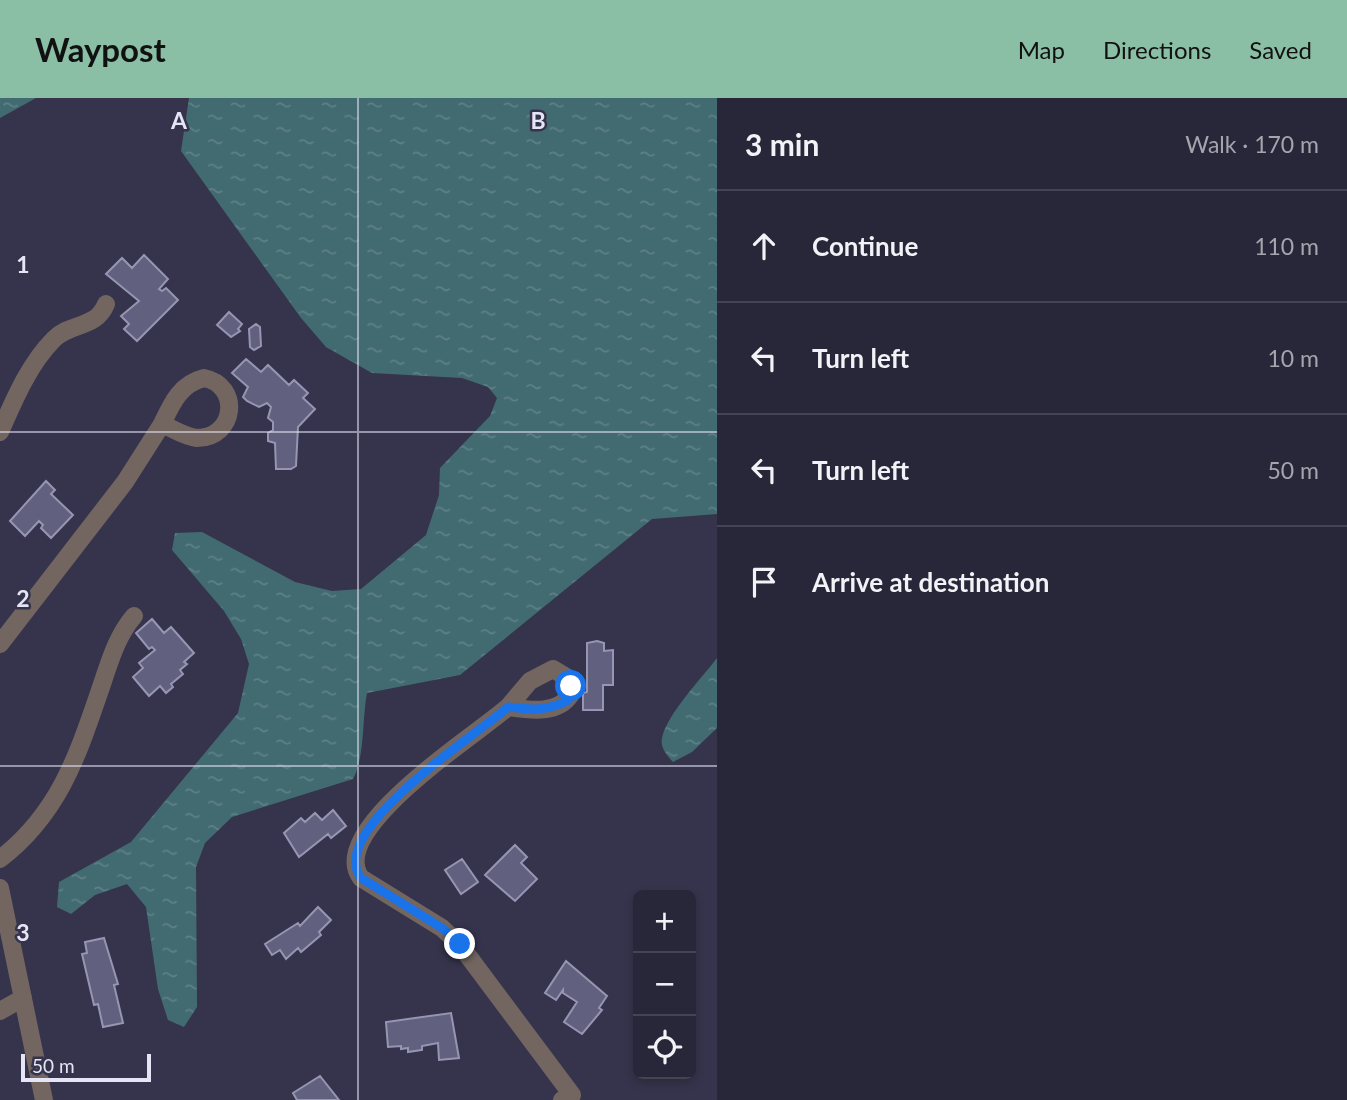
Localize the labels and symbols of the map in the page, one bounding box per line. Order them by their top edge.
text: A [170,106,188,134]
text: B [530,106,546,134]
text: 1 [16,250,30,278]
text: 2 [16,584,30,612]
route start [555,670,586,701]
text: 3 [16,918,30,946]
route end [444,928,475,959]
scale bar [21,1051,150,1083]

